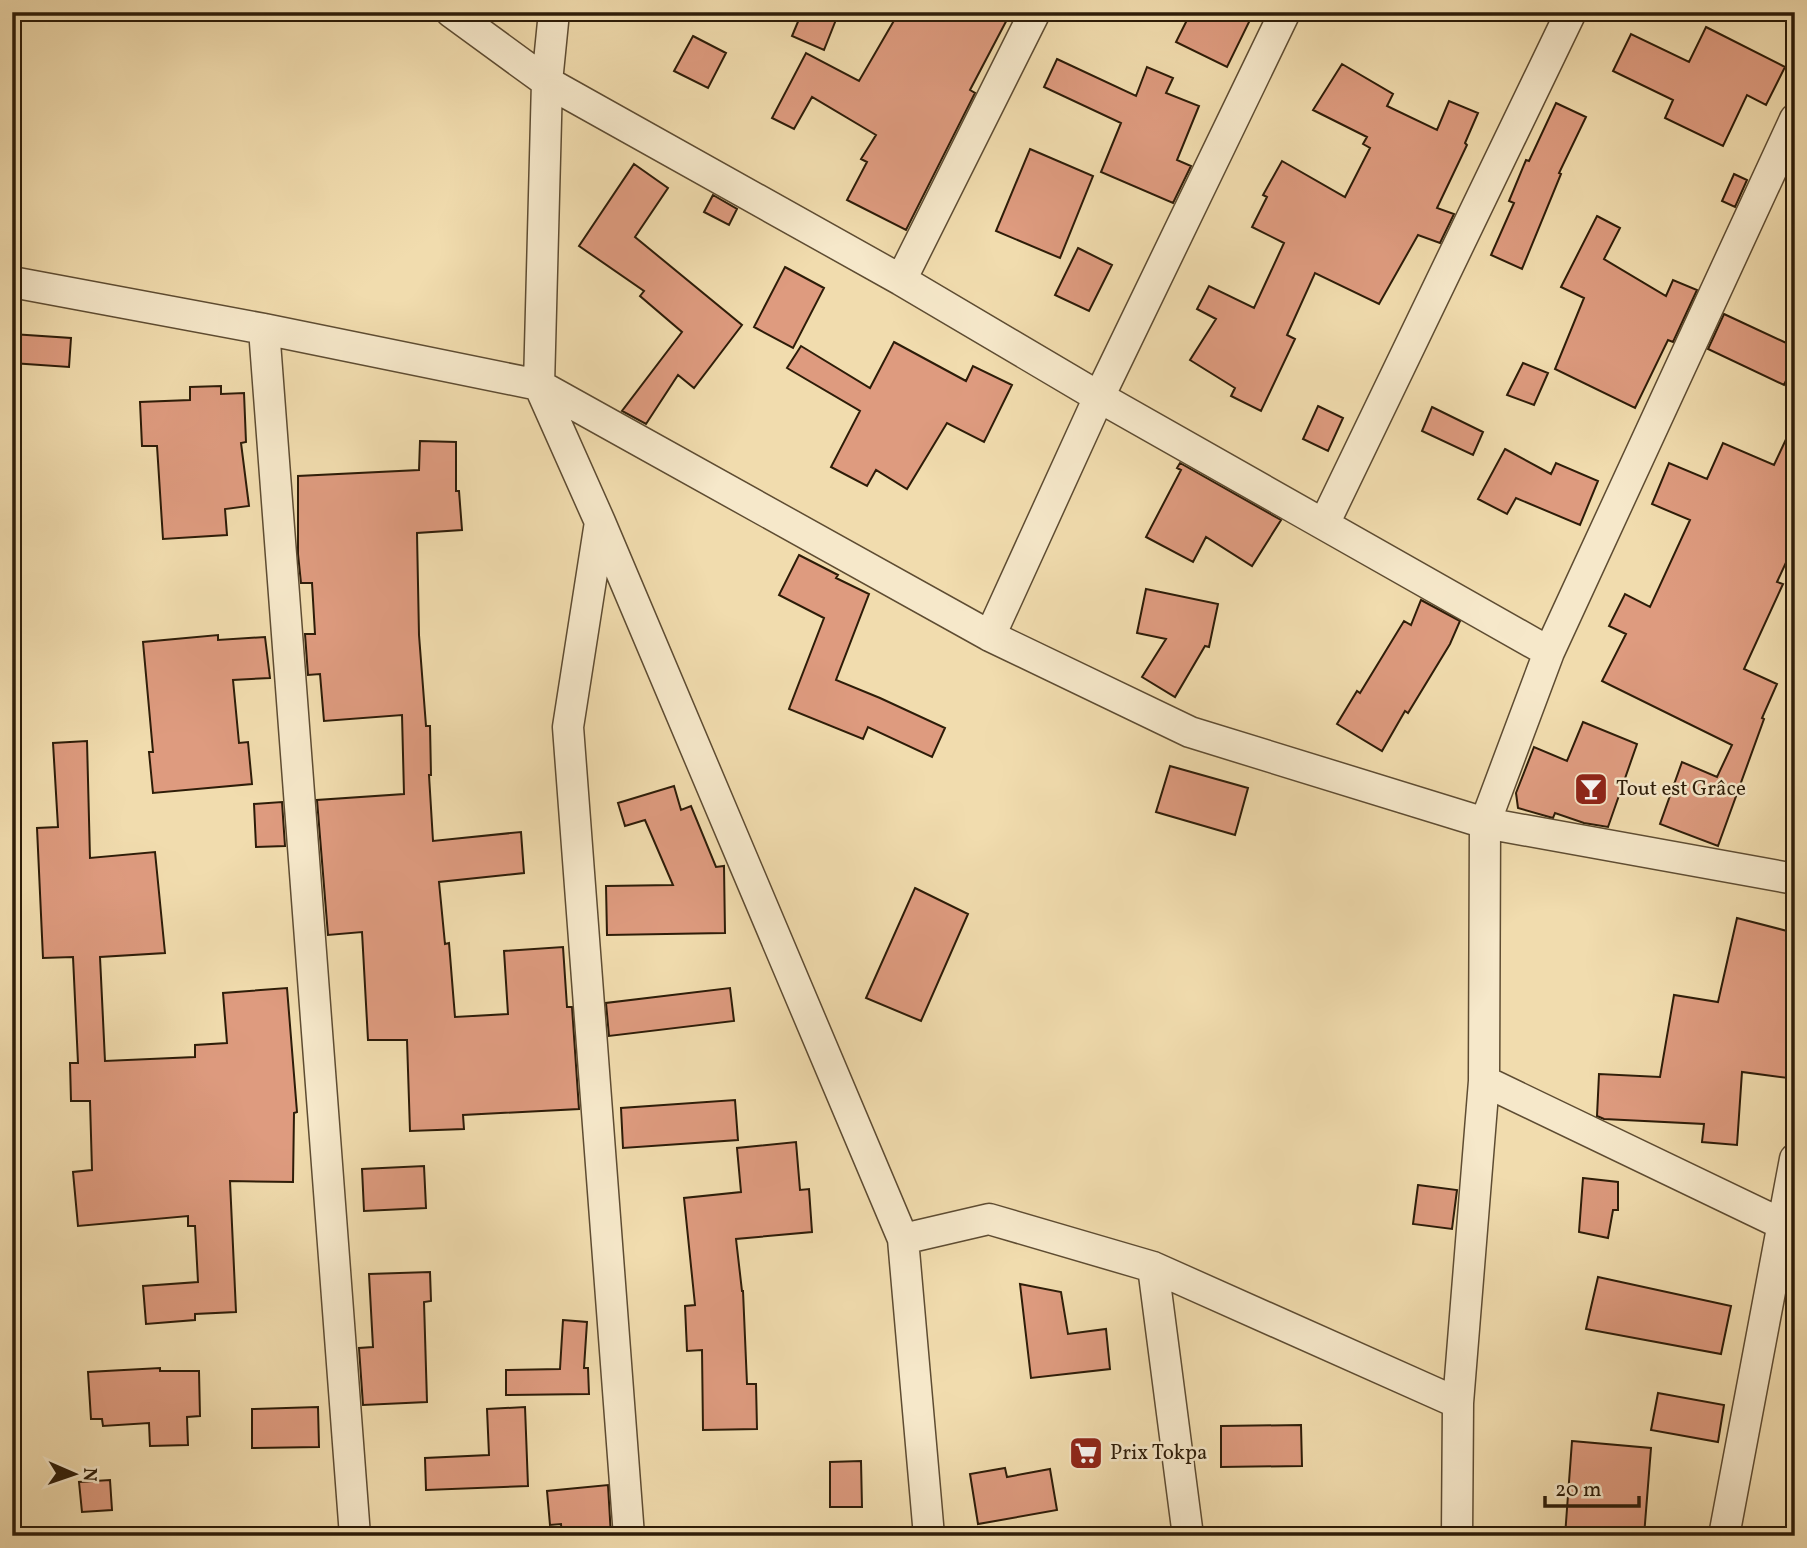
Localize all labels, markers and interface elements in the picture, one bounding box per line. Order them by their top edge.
bar icon: Tout est Grâce [1572,770,1610,808]
place label: Tout est Grâce [1616,775,1746,804]
supermarket icon: Prix Tokpa [1067,1434,1105,1472]
place label: Prix Tokpa [1110,1439,1208,1468]
north arrow [38,1440,108,1510]
scale bar [1545,1464,1639,1508]
text: N [76,1467,102,1482]
text: 20 m [1555,1476,1601,1505]

